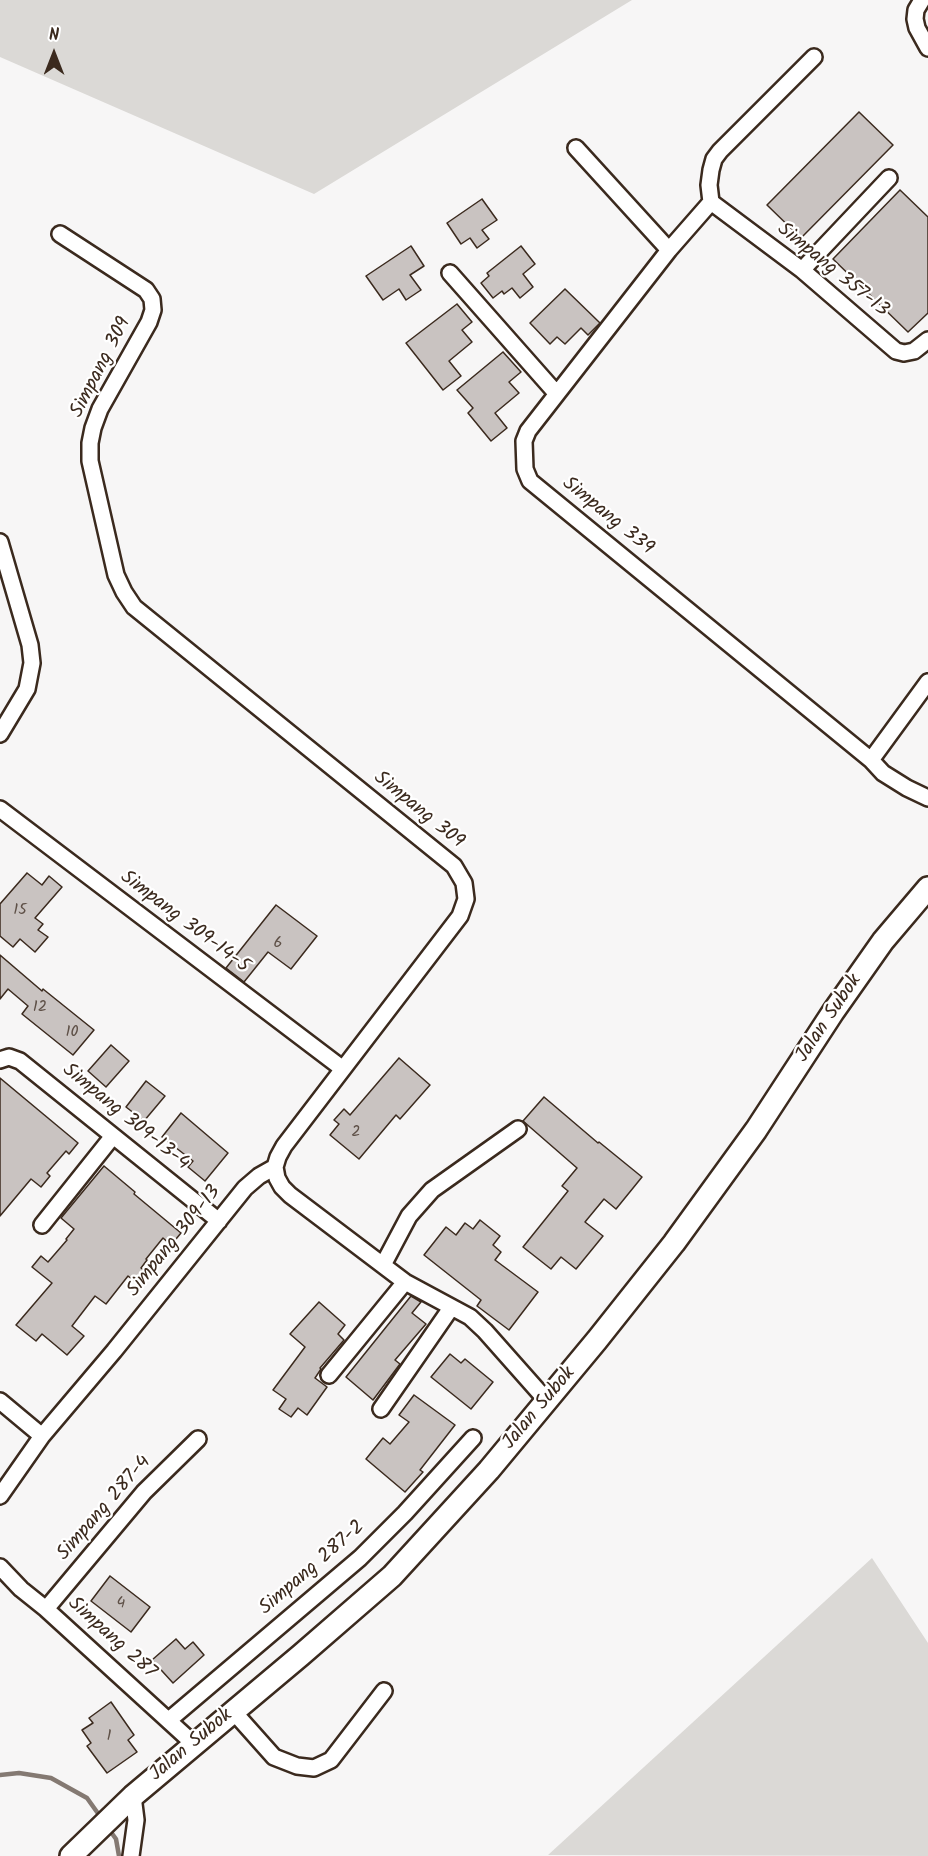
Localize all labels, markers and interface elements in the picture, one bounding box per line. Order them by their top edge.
text: N [49,23,59,48]
north arrow [24,24,84,84]
street label: Simpang 357-13 [771,219,893,323]
street label: Simpang 309 [66,314,138,422]
street label: Simpang 339 [556,473,658,561]
street label: Simpang 309 [368,767,468,855]
street label: Simpang 309-14-5 [114,866,254,980]
house number: 15 [13,901,27,921]
house number: 6 [274,934,282,954]
street label: Jalan Subok [792,970,868,1068]
house number: 12 [33,998,47,1018]
house number: 10 [65,1023,79,1043]
street label: Simpang 309-13-4 [57,1059,193,1177]
house number: 2 [351,1123,361,1143]
street label: Simpang 309-13 [123,1181,227,1303]
street label: Jalan Subok [498,1363,582,1455]
street label: Simpang 287-4 [53,1452,157,1566]
street label: Simpang 287-2 [255,1517,371,1621]
street label: Simpang 287 [62,1593,160,1685]
house number: 4 [117,1594,125,1614]
street label: Jalan Subok [146,1704,238,1788]
house number: 1 [106,1727,112,1747]

